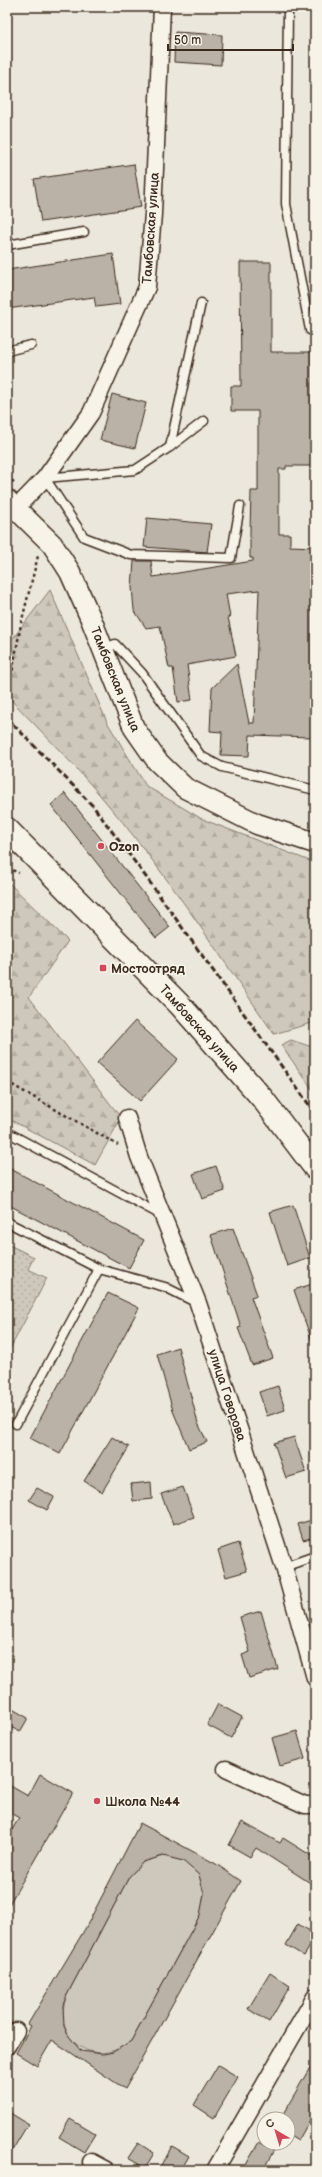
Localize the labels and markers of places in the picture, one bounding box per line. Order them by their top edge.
place label: Ozon [109,839,139,855]
marker: Ozon [96,841,106,851]
place label: Мостоотряд [111,961,185,977]
marker: Мостоотряд [98,963,108,973]
place label: Школа №44 [105,1794,180,1810]
marker: Школа №44 [92,1796,102,1806]

